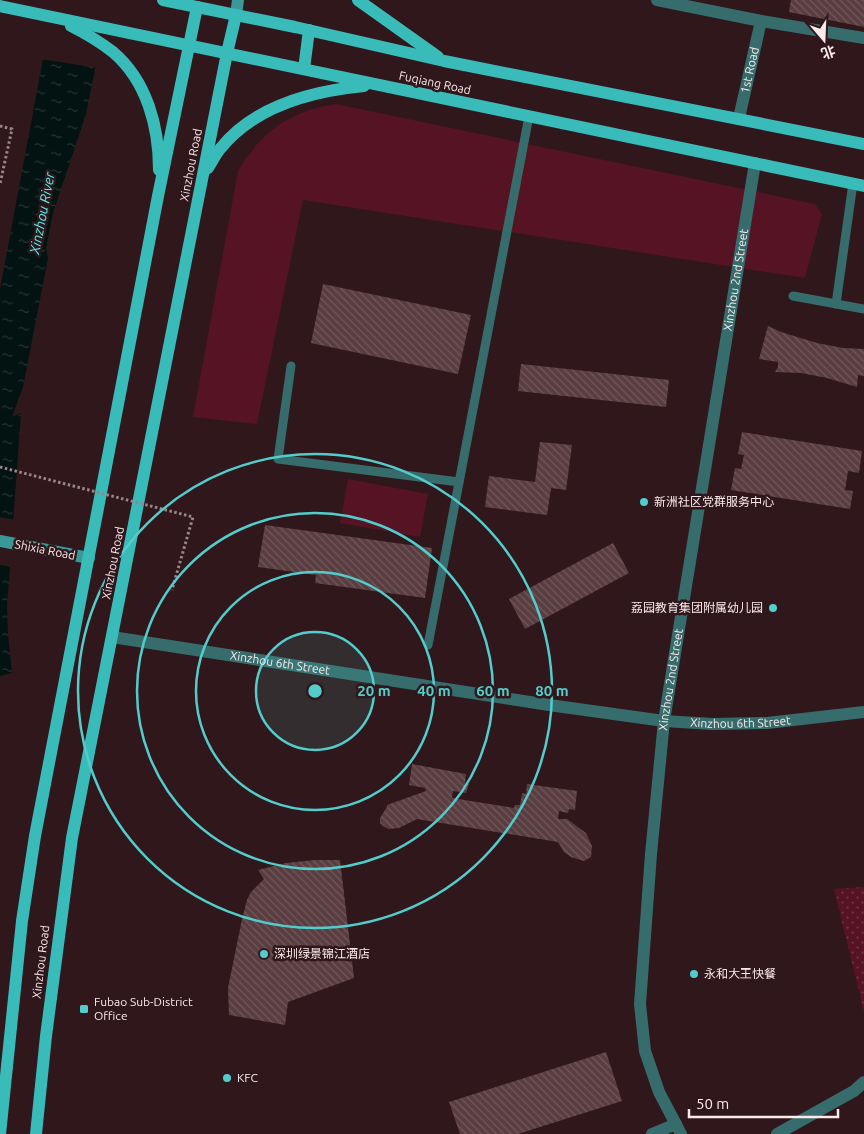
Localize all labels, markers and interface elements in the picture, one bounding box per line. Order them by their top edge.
north arrow [799,15,849,65]
text: 北 [819,42,837,62]
street label: 1st Road [738,46,761,95]
street label: Fuqiang Road [398,69,472,96]
street label: Xinzhou Road [177,127,204,202]
water label: Xinzhou River [26,170,58,256]
street label: Xinzhou 2nd Street [721,228,750,332]
place label: 新洲社区党群服务中心 [654,495,774,508]
marker: 新洲社区党群服务中心 [638,496,650,508]
street label: Xinzhou Road [99,525,126,600]
street label: Shixia Road [14,537,77,562]
place label: 荔园教育集团附属幼儿园 [631,601,763,614]
marker: 荔园教育集团附属幼儿园 [767,602,779,614]
street label: Xinzhou 2nd Street [656,627,685,731]
street label: Xinzhou 6th Street [229,648,331,677]
centre of rings [306,682,324,700]
text: 20 m [357,682,391,699]
text: 40 m [417,682,451,699]
text: 60 m [476,682,510,699]
text: 80 m [535,682,569,699]
street label: Xinzhou 6th Street [690,713,792,730]
street label: Xinzhou Road [30,925,51,999]
place label: 深圳绿景锦江酒店 [274,947,370,960]
marker: 深圳绿景锦江酒店 [258,948,270,960]
place label: 永和大王快餐 [704,967,776,980]
marker: 永和大王快餐 [688,968,700,980]
place label: Fubao Sub-District Office [94,995,193,1022]
marker: Fubao Sub-District Office [78,1003,90,1015]
place label: KFC [237,1071,259,1084]
marker: KFC [221,1072,233,1084]
scale bar [689,1086,838,1118]
text: 50 m [696,1095,729,1112]

